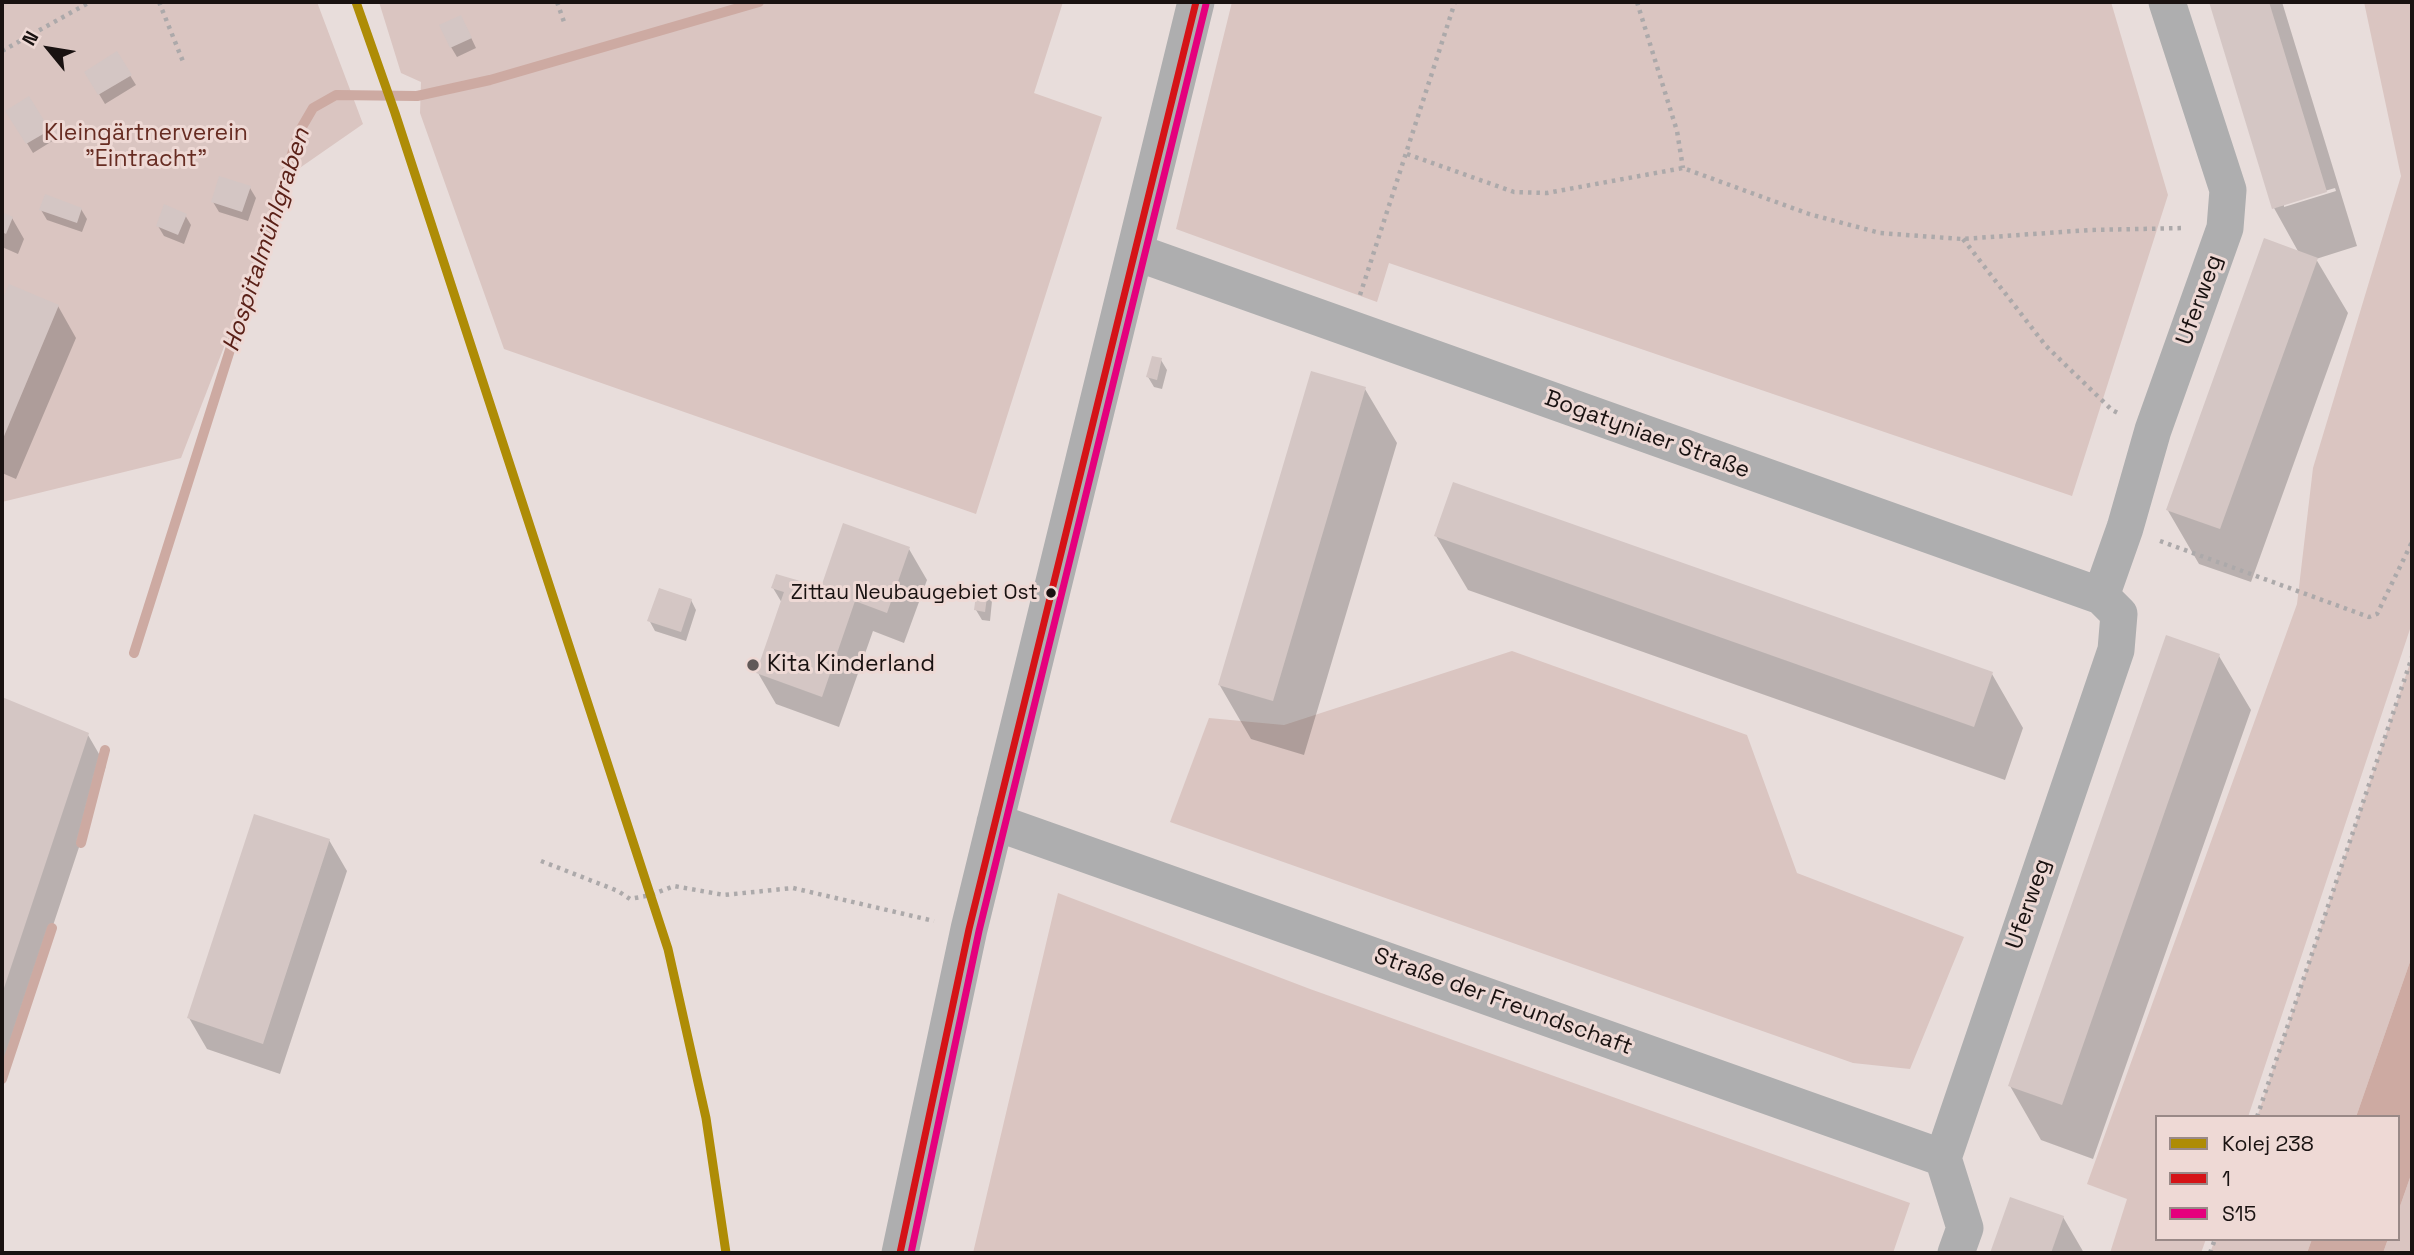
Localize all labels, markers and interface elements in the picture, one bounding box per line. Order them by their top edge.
north arrow [14,14,84,84]
text: N [16,26,44,50]
park label: Kleingärtnerverein "Eintracht" [44,120,248,174]
water label: Hospitalmühlgraben [217,125,317,355]
street label: Uferweg [2171,251,2229,349]
street label: Bogatyniaer Straße [1541,385,1753,485]
place label: Zittau Neubaugebiet Ost [791,580,1038,606]
marker: Zittau Neubaugebiet Ost [1044,586,1058,600]
place label: Kita Kinderland [767,651,935,679]
marker: Kita Kinderland [745,657,761,673]
street label: Uferweg [2001,855,2057,953]
street label: Straße der Freundschaft [1370,942,1636,1062]
legend [2155,1115,2400,1241]
text: Kolej 238 [2222,1130,2314,1157]
text: 1 [2222,1165,2231,1192]
text: S15 [2222,1200,2256,1227]

